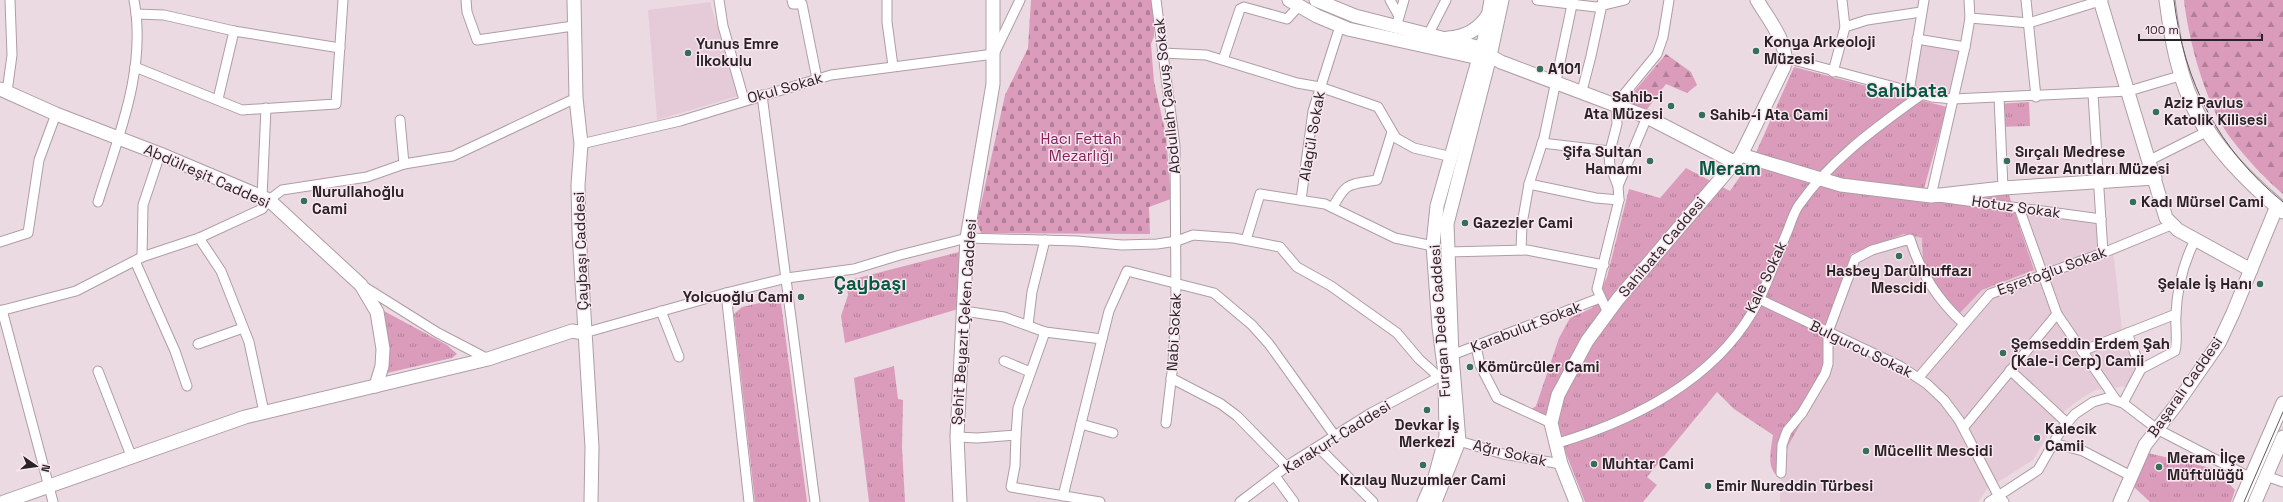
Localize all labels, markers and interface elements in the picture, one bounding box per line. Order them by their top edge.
scale bar [2139,16,2262,42]
street label: Abdullah Çavuş Sokak [1149,17,1184,175]
text: 100 m [2145,22,2179,38]
place label: Konya Arkeoloji Müzesi [1764,32,1876,68]
place label: Yunus Emre İlkokulu [696,34,779,70]
marker: Konya Arkeoloji Müzesi [1751,46,1761,56]
marker: Yunus Emre İlkokulu [683,48,693,58]
place label: A101 [1548,59,1581,78]
marker: A101 [1535,64,1545,74]
street label: Okul Sokak [745,68,825,107]
district label: Sahibata [1866,78,1948,103]
place label: Sahib-i Ata Müzesi [1584,87,1663,123]
street label: Alagül Sokak [1294,89,1329,182]
place label: Aziz Pavlus Katolik Kilisesi [2164,93,2267,129]
marker: Sahib-i Ata Müzesi [1666,101,1676,111]
place label: Sahib-i Ata Cami [1710,105,1828,124]
marker: Aziz Pavlus Katolik Kilisesi [2151,107,2161,117]
marker: Sahib-i Ata Cami [1697,110,1707,120]
park label: Hacı Fettah Mezarlığı [1040,129,1122,165]
street label: Abdülreşit Caddesi [141,139,273,212]
place label: Şifa Sultan Hamamı [1563,142,1642,178]
place label: Sırçalı Medrese Mezar Anıtları Müzesi [2015,142,2169,178]
marker: Şifa Sultan Hamamı [1645,156,1655,166]
district label: Meram [1699,156,1761,181]
marker: Sırçalı Medrese Mezar Anıtları Müzesi [2002,156,2012,166]
place label: Nurullahoğlu Cami [312,182,404,218]
street label: Çaybaşı Caddesi [569,191,592,311]
street label: Hotuz Sokak [1970,191,2062,222]
street label: Sahibata Caddesi [1614,192,1709,301]
place label: Kadı Mürsel Cami [2141,192,2264,211]
marker: Nurullahoğlu Cami [299,196,309,206]
marker: Kadı Mürsel Cami [2128,197,2138,207]
place label: Gazezler Cami [1473,213,1573,232]
street label: Şehit Beyazıt Çeken Caddesi [947,218,980,426]
marker: Gazezler Cami [1460,218,1470,228]
street label: Kale Sokak [1741,238,1790,316]
street label: Eşrefoğlu Sokak [1994,242,2109,299]
street label: Furgan Dede Caddesi [1425,244,1454,398]
marker: Hasbey Darülhuffazı Mescidi [1894,251,1904,261]
place label: Hasbey Darülhuffazı Mescidi [1826,261,1972,297]
district label: Çaybaşı [834,271,906,296]
place label: Şelale İş Hanı [2158,274,2252,293]
marker: Şelale İş Hanı [2255,279,2265,289]
place label: Yolcuoğlu Cami [683,287,793,306]
marker: Yolcuoğlu Cami [796,292,806,302]
street label: Nabi Sokak [1162,292,1185,372]
street label: Karabulut Sokak [1468,297,1584,356]
street label: Bulgurcu Sokak [1807,315,1916,382]
street label: Başaralı Caddesi [2143,333,2226,440]
place label: Şemseddin Erdem Şah (Kale-i Cerp) Camii [2011,334,2170,370]
marker: Şemseddin Erdem Şah (Kale-i Cerp) Camii [1998,348,2008,358]
place label: Kömürcüler Cami [1478,357,1600,376]
marker: Kömürcüler Cami [1465,362,1475,372]
street label: Karakurt Caddesi [1279,396,1394,477]
marker: Devkar İş Merkezi [1422,405,1432,415]
place label: Devkar İş Merkezi [1394,415,1460,451]
place label: Kalecik Camii [2045,419,2097,455]
marker: Kalecik Camii [2032,433,2042,443]
street label: Ağrı Sokak [1471,435,1549,470]
place label: Mücellit Mescidi [1874,441,1993,460]
north arrow [16,446,56,486]
marker: Mücellit Mescidi [1861,446,1871,456]
place label: Meram İlçe Müftülüğü [2167,448,2246,484]
place label: Muhtar Cami [1602,454,1694,473]
marker: Muhtar Cami [1589,459,1599,469]
marker: Kızılay Nuzumlaer Cami [1418,460,1428,470]
marker: Meram İlçe Müftülüğü [2154,462,2164,472]
text: N [38,463,53,473]
place label: Kızılay Nuzumlaer Cami [1340,470,1506,489]
place label: Emir Nureddin Türbesi [1716,476,1873,495]
marker: Emir Nureddin Türbesi [1703,481,1713,491]

